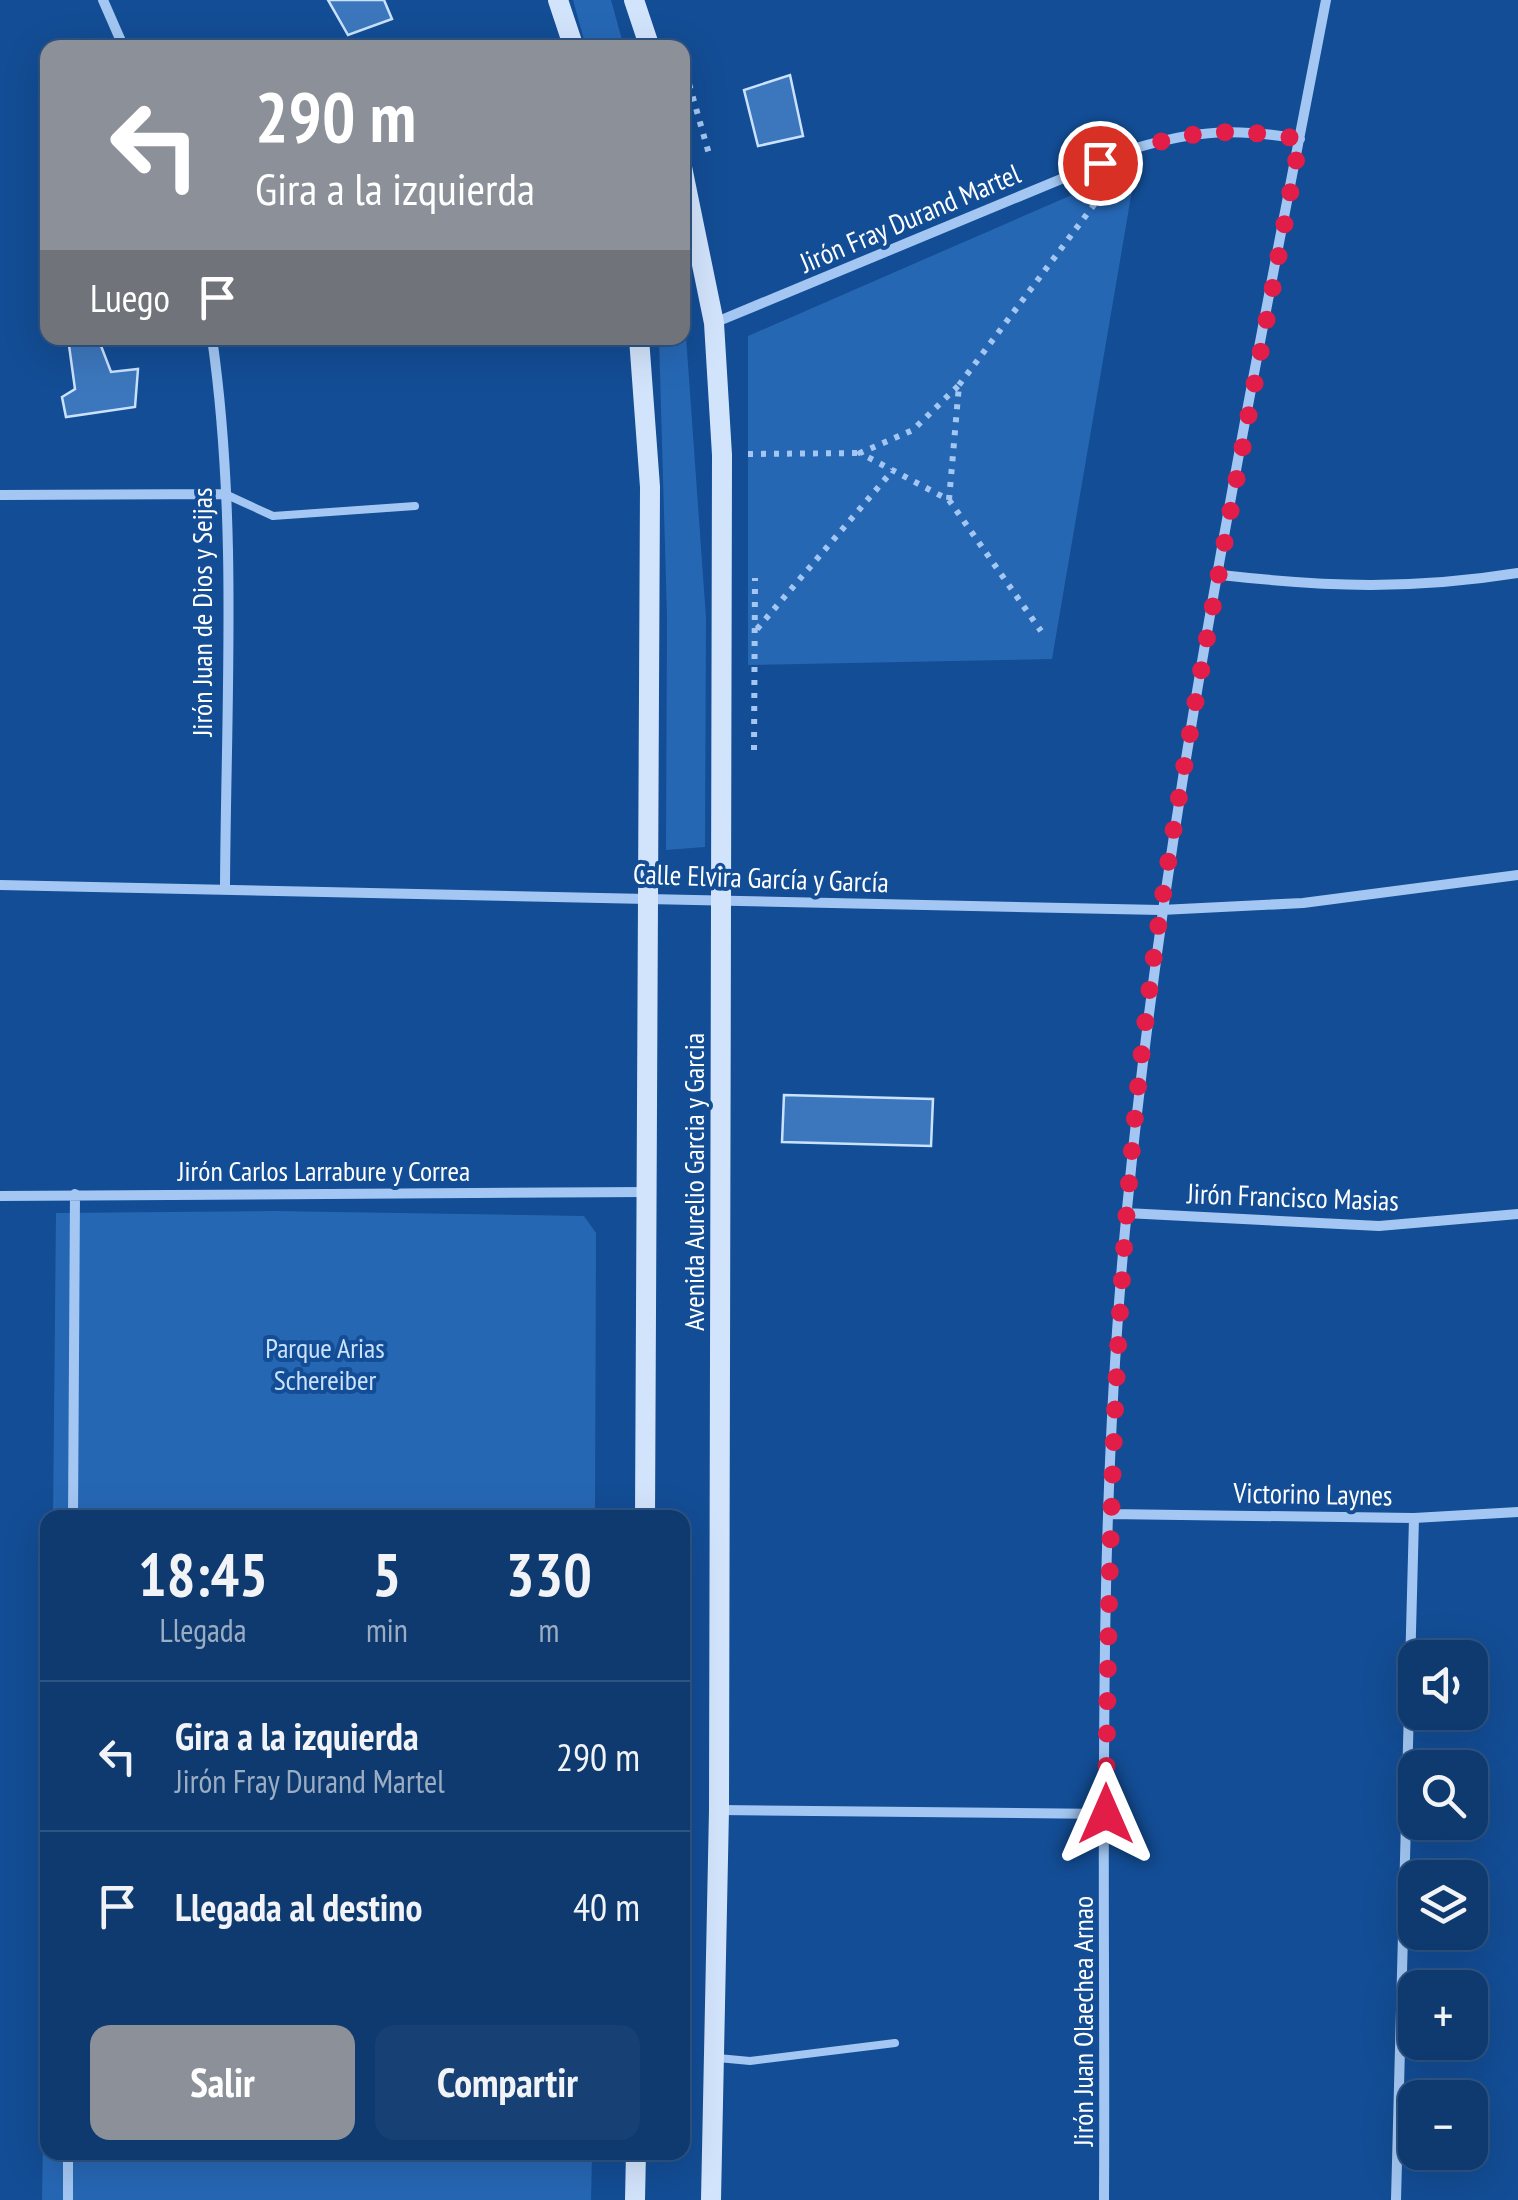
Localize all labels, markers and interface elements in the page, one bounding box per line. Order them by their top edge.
text: 290 m [255,71,416,161]
icon: left [90,80,220,210]
pin [1058,121,1143,206]
icon: arrive [1073,136,1128,191]
street label: Jirón Fray Durand Martel [793,154,1026,281]
text: Gira a la izquierda [255,159,535,217]
icon: arrive [190,270,245,325]
text: Luego [90,273,170,322]
street label: Jirón Juan de Dios y Seijas [183,488,220,737]
street label: Calle Elvira García y García [633,855,889,900]
street label: Avenida Aurelio Garcia y Garcia [675,1033,712,1331]
street label: Jirón Carlos Larrabure y Correa [177,1152,470,1189]
street label: Jirón Francisco Masias [1186,1174,1400,1219]
park label: Parque Arias Schereiber [265,1329,385,1398]
street label: Victorino Laynes [1232,1474,1393,1513]
text: 18:45 [138,1535,268,1613]
text: 5 [373,1535,401,1613]
text: 330 [506,1535,592,1613]
text: Llegada [159,1609,246,1651]
text: min [366,1609,408,1651]
text: m [538,1609,559,1651]
map controls [1398,1640,1488,2170]
button: sound [1398,1640,1488,1730]
text: Gira a la izquierda [175,1711,419,1760]
icon: left [90,1729,145,1784]
text: 290 m [556,1732,640,1781]
button: search [1398,1750,1488,1840]
text: Jirón Fray Durand Martel [175,1760,445,1802]
position arrow [1054,1762,1158,1866]
button: layers [1398,1860,1488,1950]
icon: arrive [90,1879,145,1934]
text: Llegada al destino [175,1882,422,1931]
text: 40 m [573,1882,640,1931]
street label: Jirón Juan Olaechea Arnao [1064,1896,1101,2147]
button: + [1398,1970,1488,2060]
button: Salir [90,2025,355,2140]
button: Compartir [375,2025,640,2140]
button: − [1398,2080,1488,2170]

